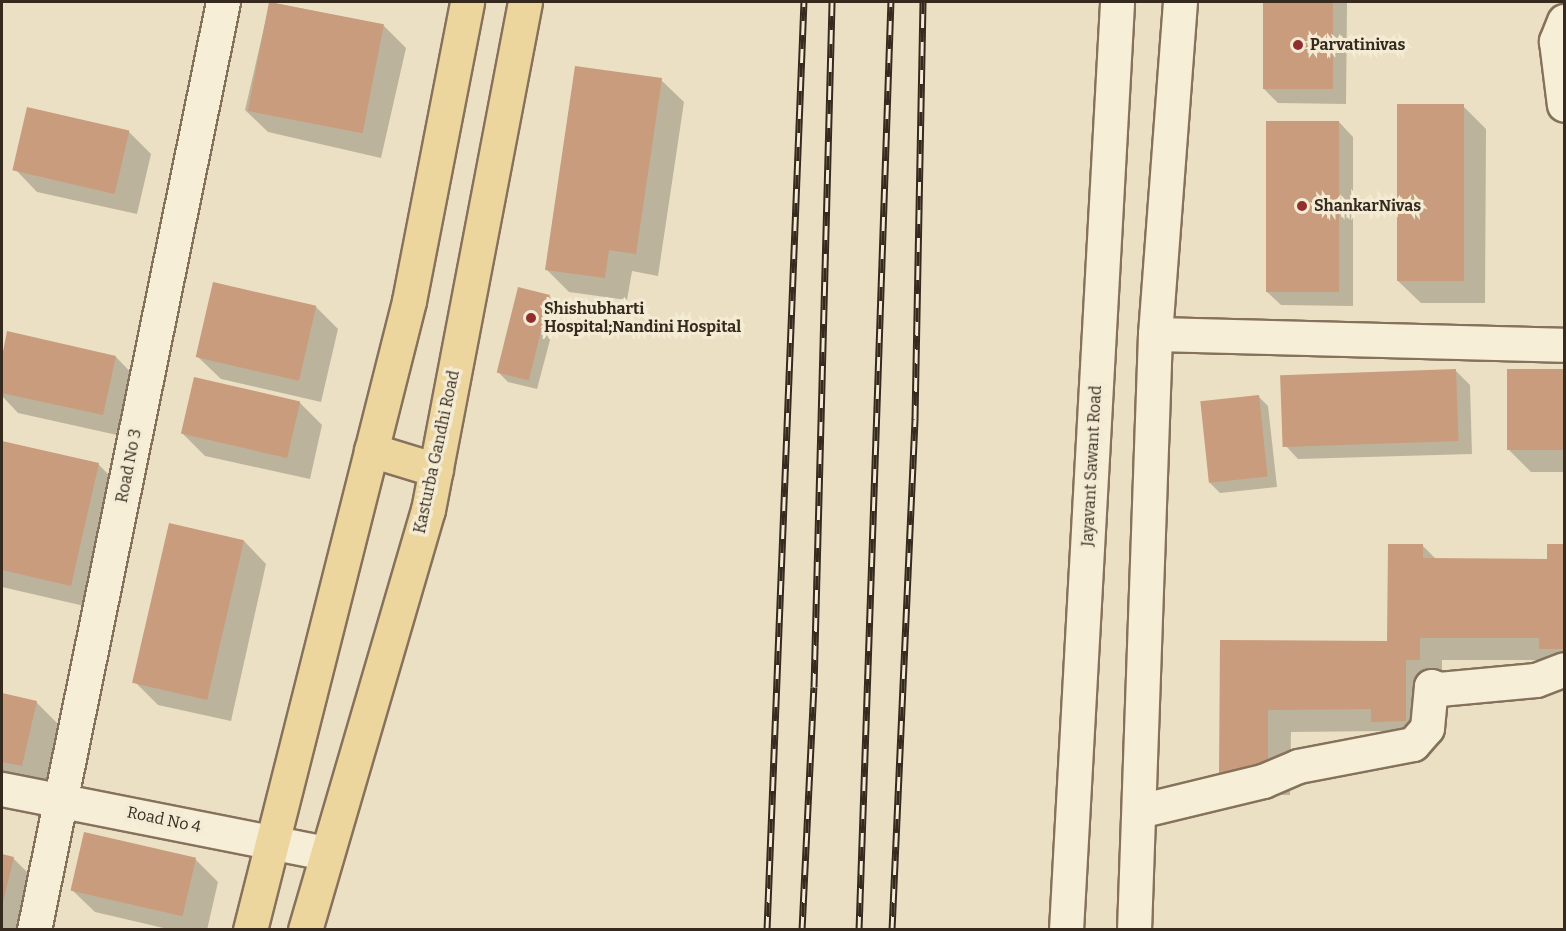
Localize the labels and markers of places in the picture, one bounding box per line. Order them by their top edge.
place label: Parvatinivas [1310,35,1405,55]
marker: Parvatinivas [1291,38,1305,52]
place label: ShankarNivas [1314,196,1421,216]
marker: ShankarNivas [1295,199,1309,213]
place label: Shishubharti Hospital;Nandini Hospital [544,299,741,337]
marker: Shishubharti Hospital;Nandini Hospital [522,309,540,327]

